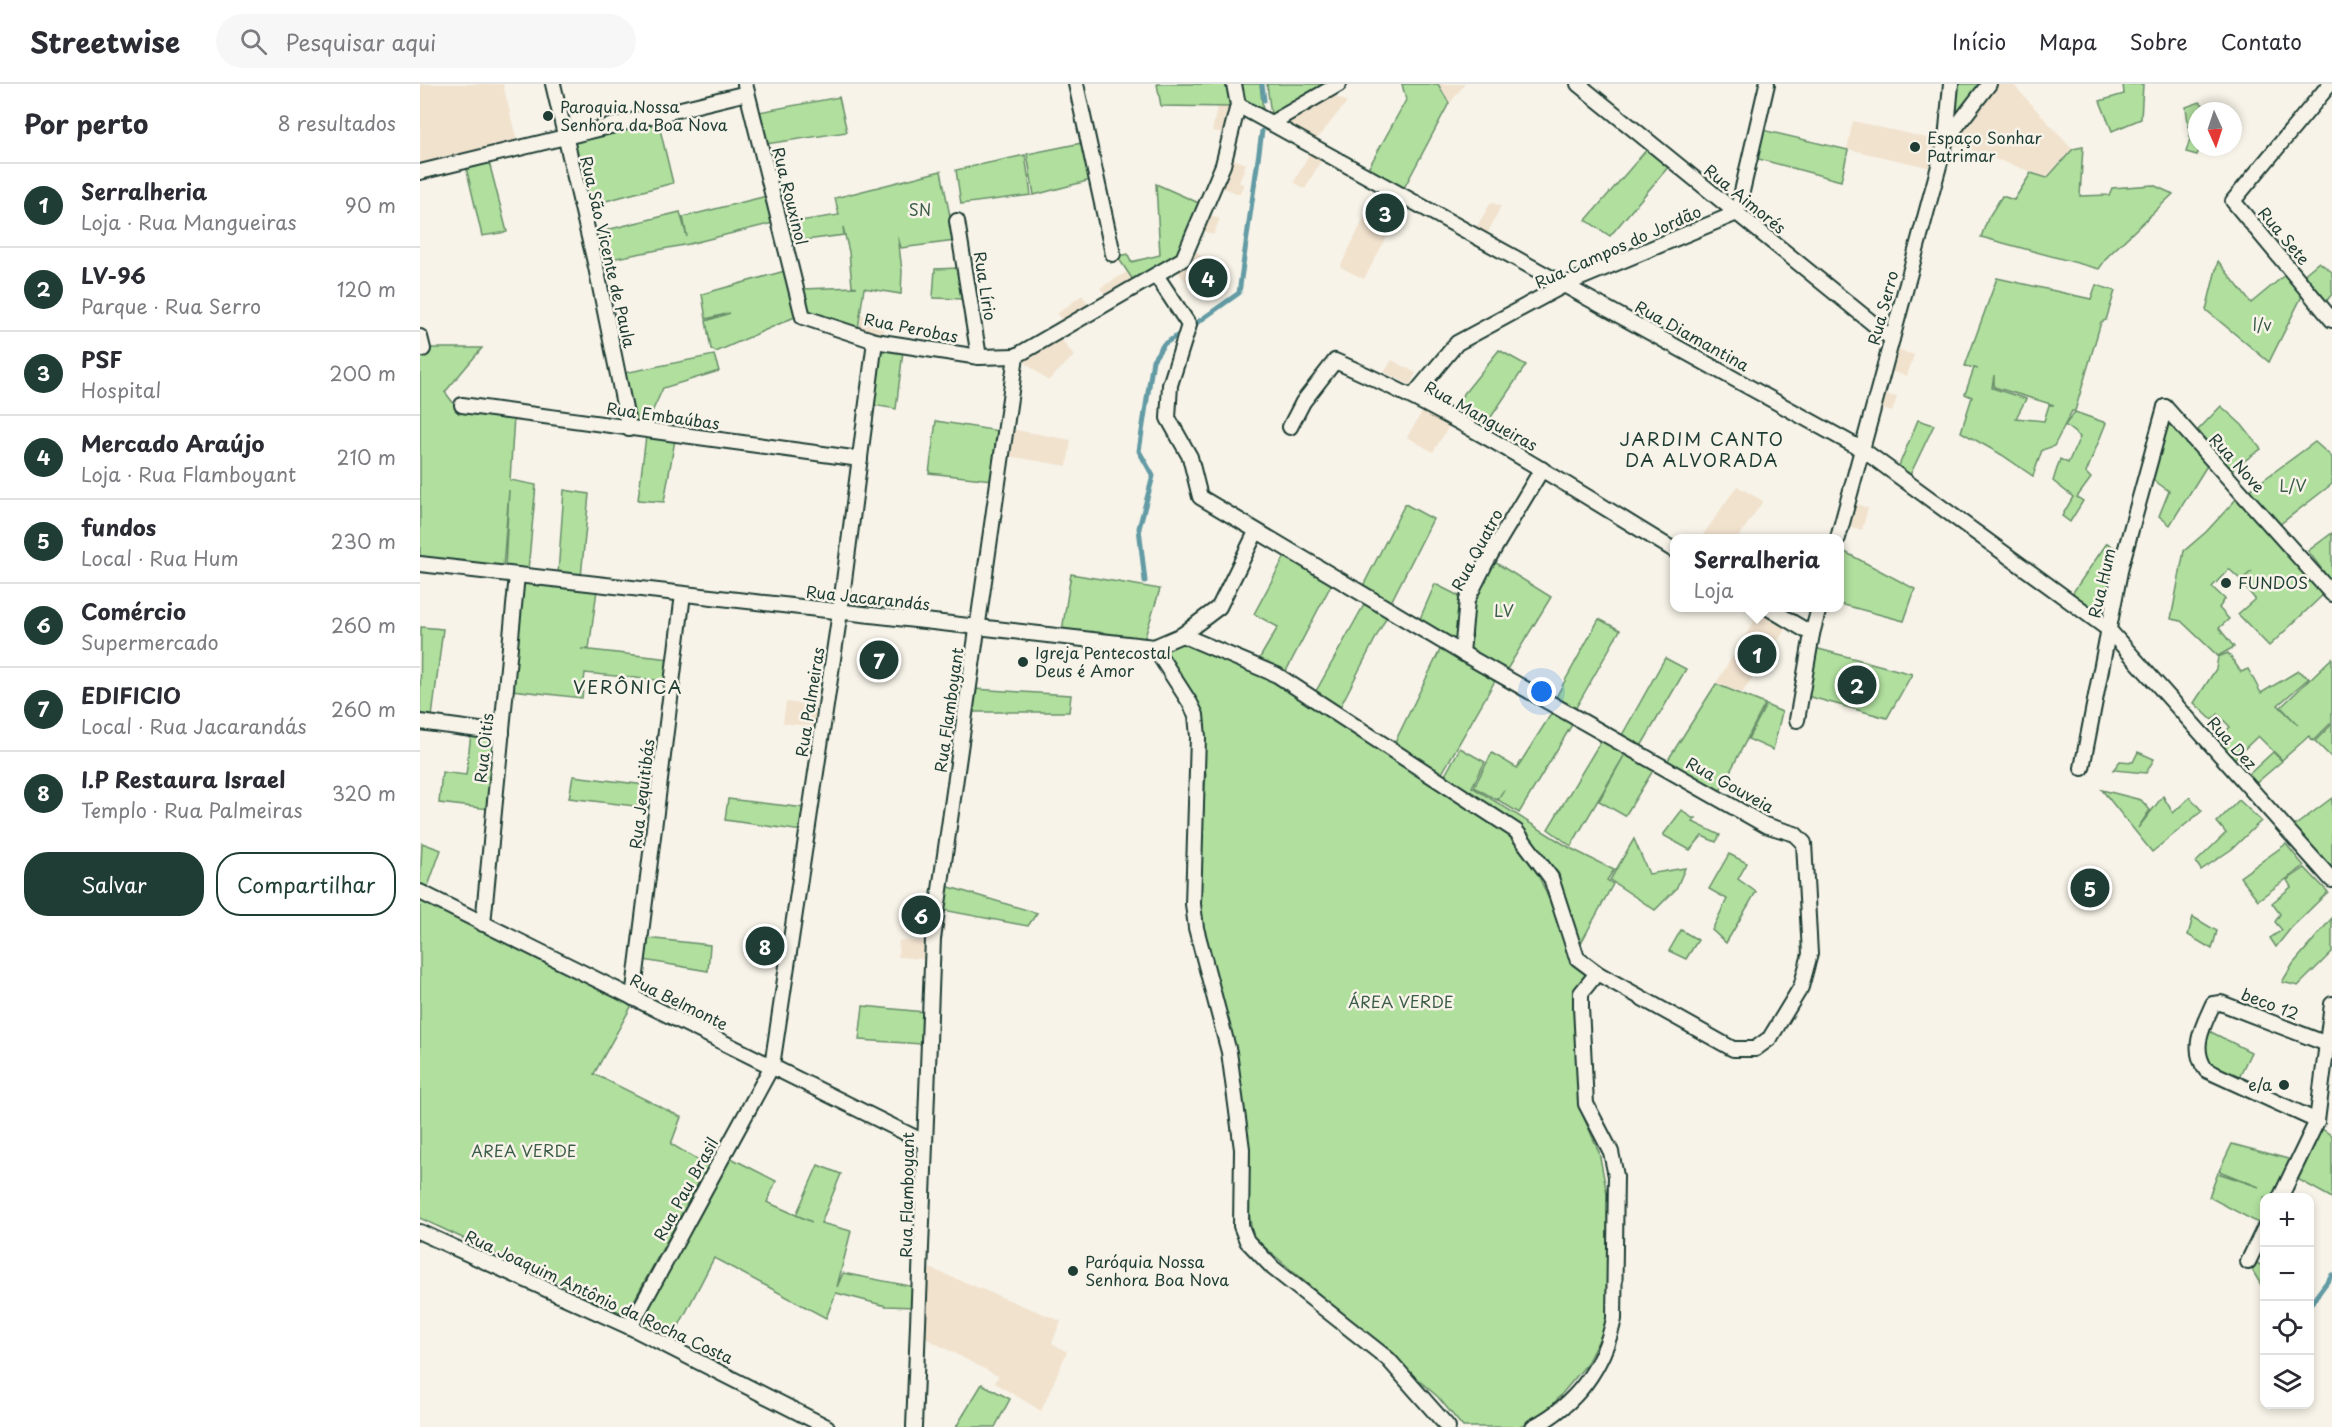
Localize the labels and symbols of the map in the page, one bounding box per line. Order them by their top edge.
place label: Paroquia Nossa Senhora da Boa Nova [560,94,728,136]
north arrow [2188,102,2242,156]
marker: Paroquia Nossa Senhora da Boa Nova [541,109,555,123]
place label: Espaço Sonhar Patrimar [1927,125,2043,167]
marker: Espaço Sonhar Patrimar [1908,140,1922,154]
street label: Rua Rouxinol [767,144,815,247]
street label: Rua São Vicente de Paula [575,154,643,351]
street label: Rua Aimorés [1700,158,1792,239]
pin: 3 [1366,190,1404,236]
park label: SN [909,197,931,221]
street label: Rua Campos do Jordão [1531,198,1705,294]
street label: Rua Sete [2253,201,2316,270]
street label: Rua Lírio [969,250,1003,322]
pin: 4 [1188,256,1228,300]
street label: Rua Serro [1861,268,1904,348]
street label: Rua Diamantina [1631,294,1754,376]
street label: Rua Perobas [862,306,960,348]
park label: l/v [2252,312,2272,336]
street label: Rua Mangueiras [1421,374,1542,456]
street label: Rua Embaúbas [605,395,721,435]
district label: JARDIM CANTO DA ALVORADA [1619,425,1785,473]
street label: Rua Nove [2204,427,2271,497]
park label: L/V [2279,473,2307,497]
street label: Rua Quatro [1444,504,1508,595]
street label: Rua Hum [2081,546,2121,620]
place label: FUNDOS [2238,570,2308,594]
marker: FUNDOS [2219,576,2233,590]
street label: Rua Jacarandás [805,579,931,615]
park label: LV [1494,598,1514,622]
pin: 1 [1738,632,1776,676]
pin: 7 [860,638,898,682]
place label: Igreja Pentecostal Deus é Amor [1035,640,1171,682]
street label: Rua Palmeiras [788,645,830,758]
street label: Rua Flamboyant [927,645,969,774]
marker: Igreja Pentecostal Deus é Amor [1016,655,1030,669]
pin: 2 [1838,662,1876,708]
district label: VERÔNICA [573,673,683,700]
your location [1527,677,1556,706]
street label: Rua Dez [2202,711,2263,774]
street label: Rua Oitis [467,712,499,784]
street label: Rua Jequitibás [622,737,660,850]
street label: Rua Gouveia [1682,750,1779,818]
pin: 5 [2070,866,2110,910]
pin: 6 [902,892,940,938]
pin: 8 [746,924,784,968]
street label: Rua Belmonte [626,967,733,1035]
street label: beco 12 [2238,981,2303,1025]
park label: ÁREA VERDE [1348,989,1454,1013]
place label: e/a [2248,1072,2272,1096]
marker: e/a [2277,1078,2291,1092]
street label: Rua Flamboyant [893,1131,919,1258]
street label: Rua Pau Brasil [647,1133,723,1244]
park label: AREA VERDE [471,1138,577,1162]
street label: Rua Joaquim Antônio da Rocha Costa [461,1223,737,1369]
place label: Paróquia Nossa Senhora Boa Nova [1085,1249,1229,1291]
marker: Paróquia Nossa Senhora Boa Nova [1066,1264,1080,1278]

